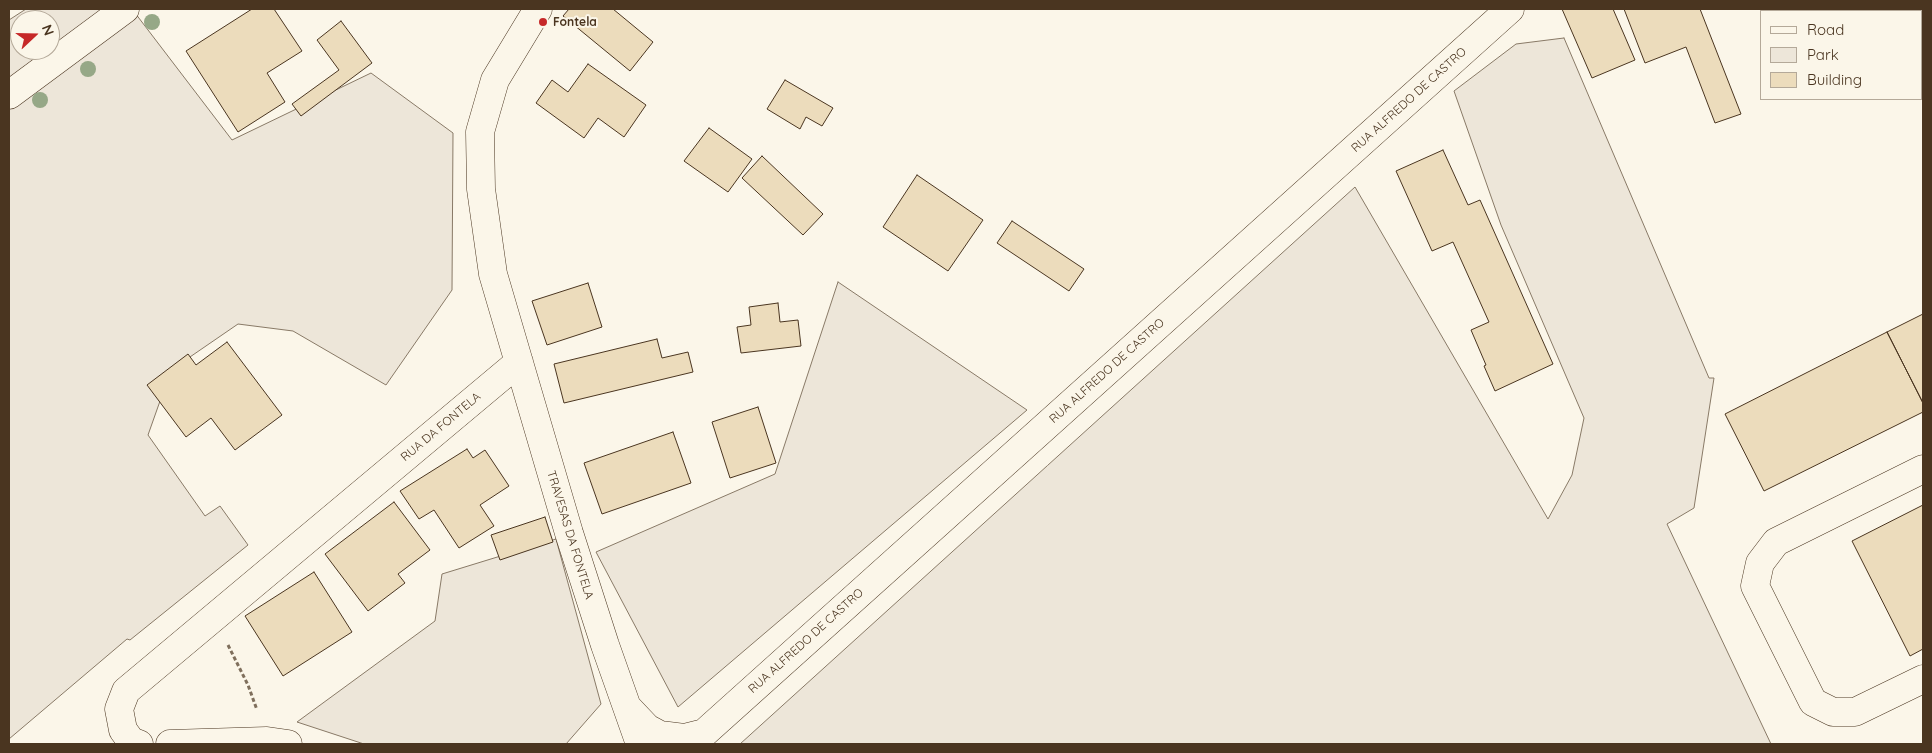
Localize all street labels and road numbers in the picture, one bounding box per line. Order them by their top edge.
street label: RUA ALFREDO DE CASTRO [1349,45,1469,155]
street label: RUA ALFREDO DE CASTRO [1047,316,1167,426]
street label: RUA DA FONTELA [398,389,484,465]
street label: TRAVESAS DA FONTELA [544,469,596,601]
street label: RUA ALFREDO DE CASTRO [746,586,866,696]

